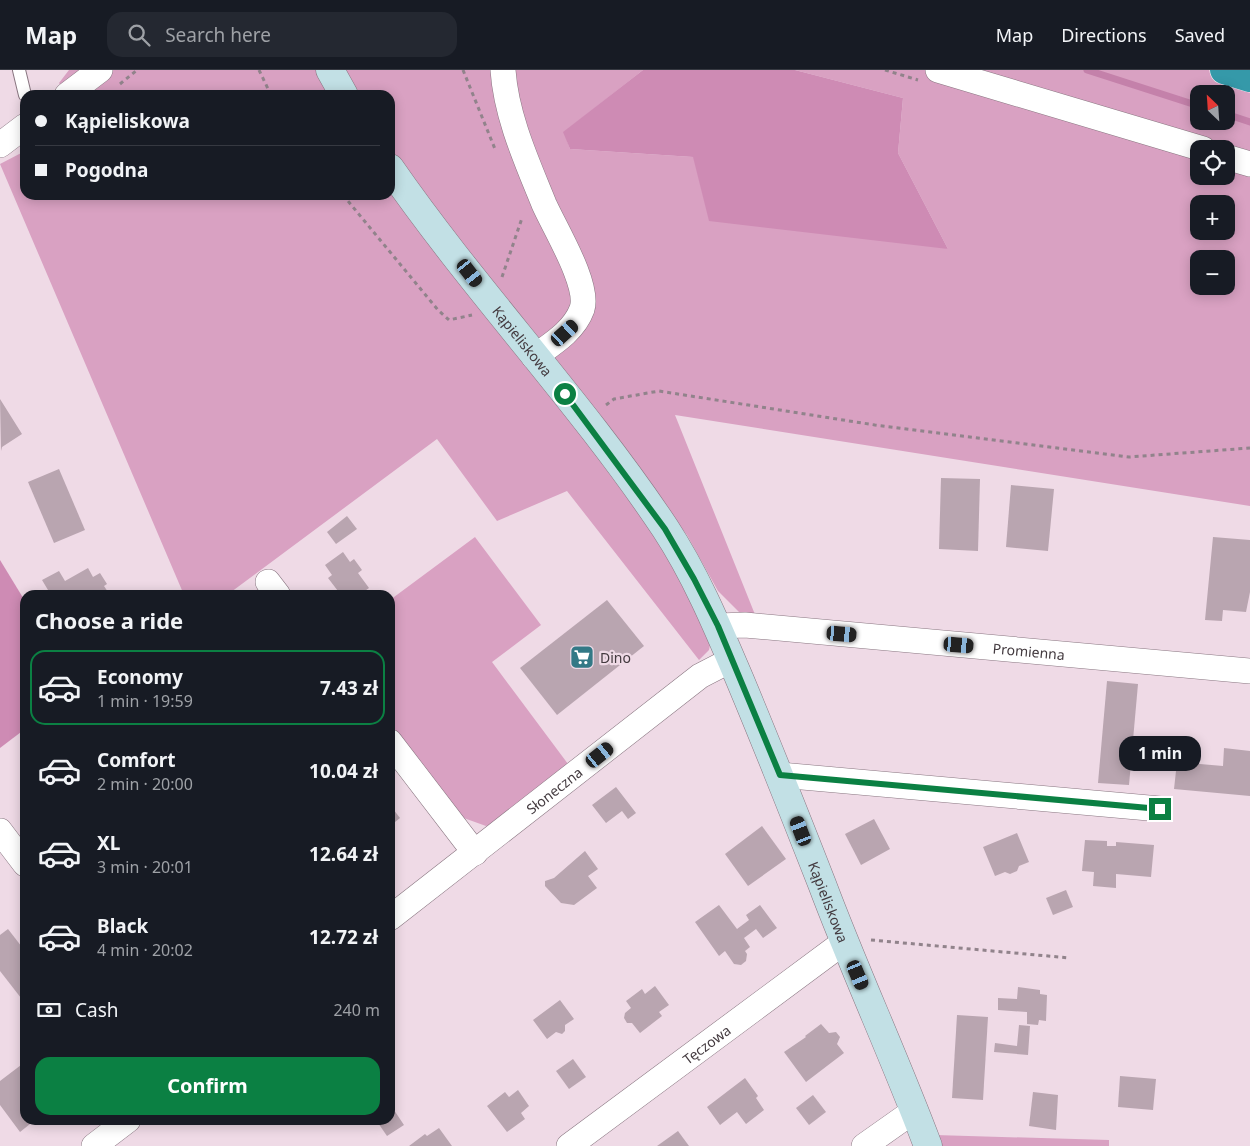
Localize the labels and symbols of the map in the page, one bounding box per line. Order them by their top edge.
north arrow [1190,85,1235,130]
car [454,257,485,289]
street label: Kąpieliskowa [489,302,557,380]
car [548,317,581,349]
route start [554,383,576,405]
car [826,625,857,643]
car [943,636,974,654]
street label: Promienna [992,638,1066,664]
supermarket icon: Dino [569,644,595,670]
place label: Dino [600,648,631,667]
callout: 1 min [1119,736,1201,772]
car [583,740,616,770]
street label: Słoneczna [522,762,586,818]
route end [1149,798,1171,820]
car [788,814,813,848]
street label: Kąpieliskowa [805,859,853,945]
car [845,958,870,992]
street label: Tęczowa [679,1020,734,1068]

